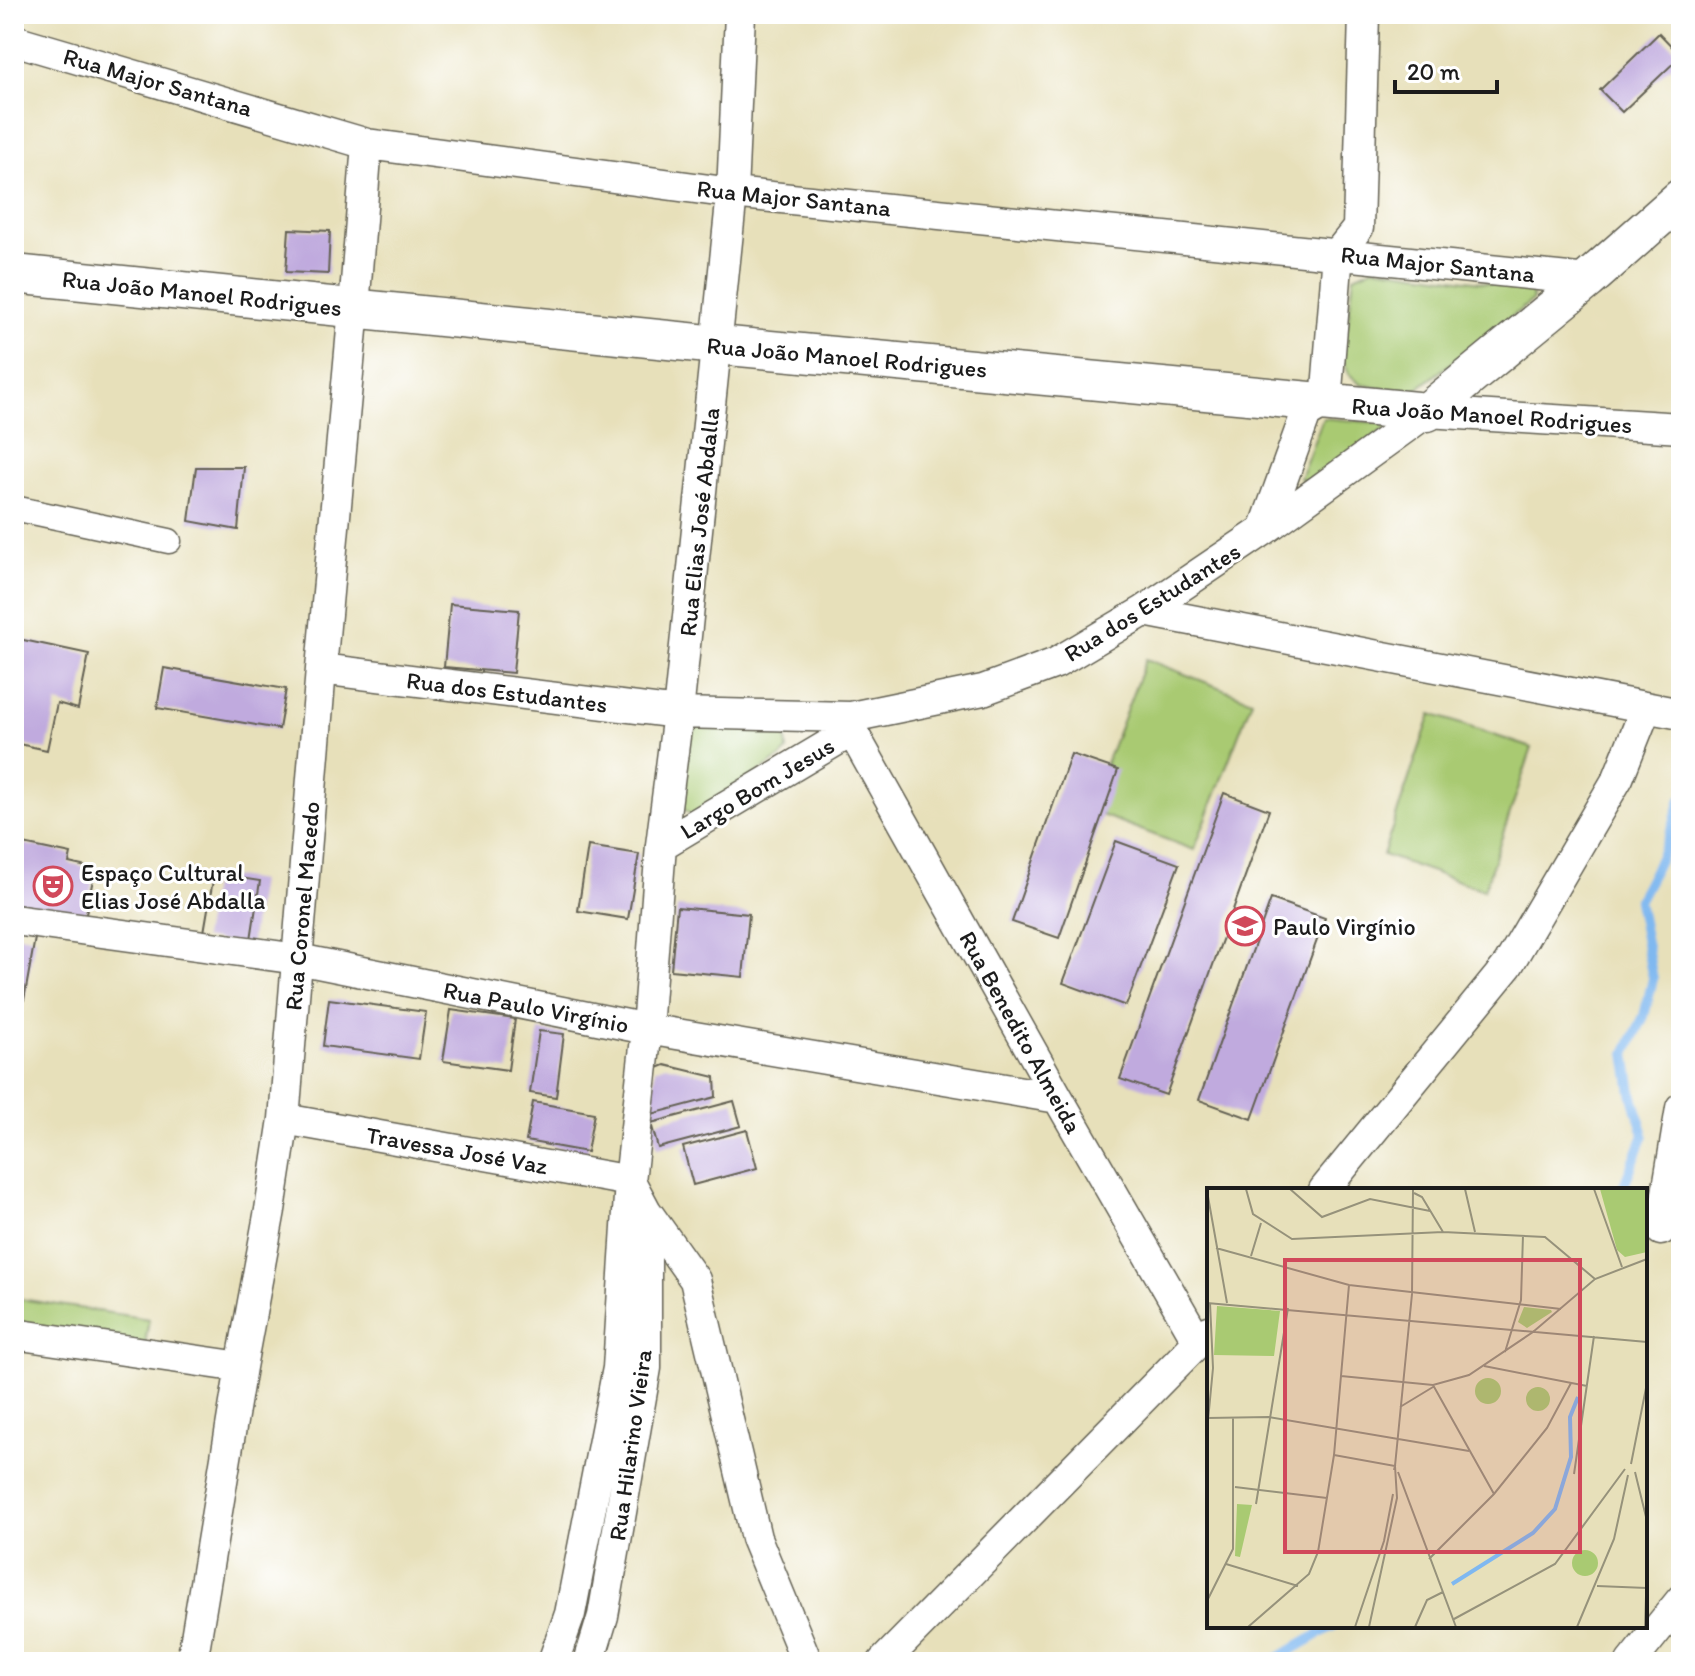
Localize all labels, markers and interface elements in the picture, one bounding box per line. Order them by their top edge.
street label: Rua Major Santana [60,41,256,123]
scale bar [1395,44,1497,94]
text: 20 m [1407,57,1460,86]
street label: Rua Major Santana [695,173,893,223]
street label: Rua Major Santana [1339,239,1537,289]
street label: Rua João Manoel Rodrigues [61,264,343,322]
street label: Rua João Manoel Rodrigues [706,330,988,384]
street label: Rua João Manoel Rodrigues [1351,391,1633,439]
street label: Rua Elias José Abdalla [673,406,725,638]
street label: Rua dos Estudantes [1059,536,1245,668]
street label: Rua dos Estudantes [405,665,609,719]
street label: Largo Bom Jesus [675,731,839,845]
street label: Rua Coronel Macedo [278,800,326,1012]
place label: Espaço Cultural Elias José Abdalla [81,858,265,915]
theatre icon: Espaço Cultural Elias José Abdalla [32,865,74,907]
school or university icon: Paulo Virgínio [1224,905,1266,947]
place label: Paulo Virgínio [1273,912,1416,941]
street label: Rua Benedito Almeida [953,926,1089,1139]
street label: Rua Paulo Virgínio [441,975,631,1039]
street label: Travessa José Vaz [364,1120,550,1180]
inset map [1207,1188,1647,1628]
street label: Rua Hilarino Vieira [602,1347,658,1543]

